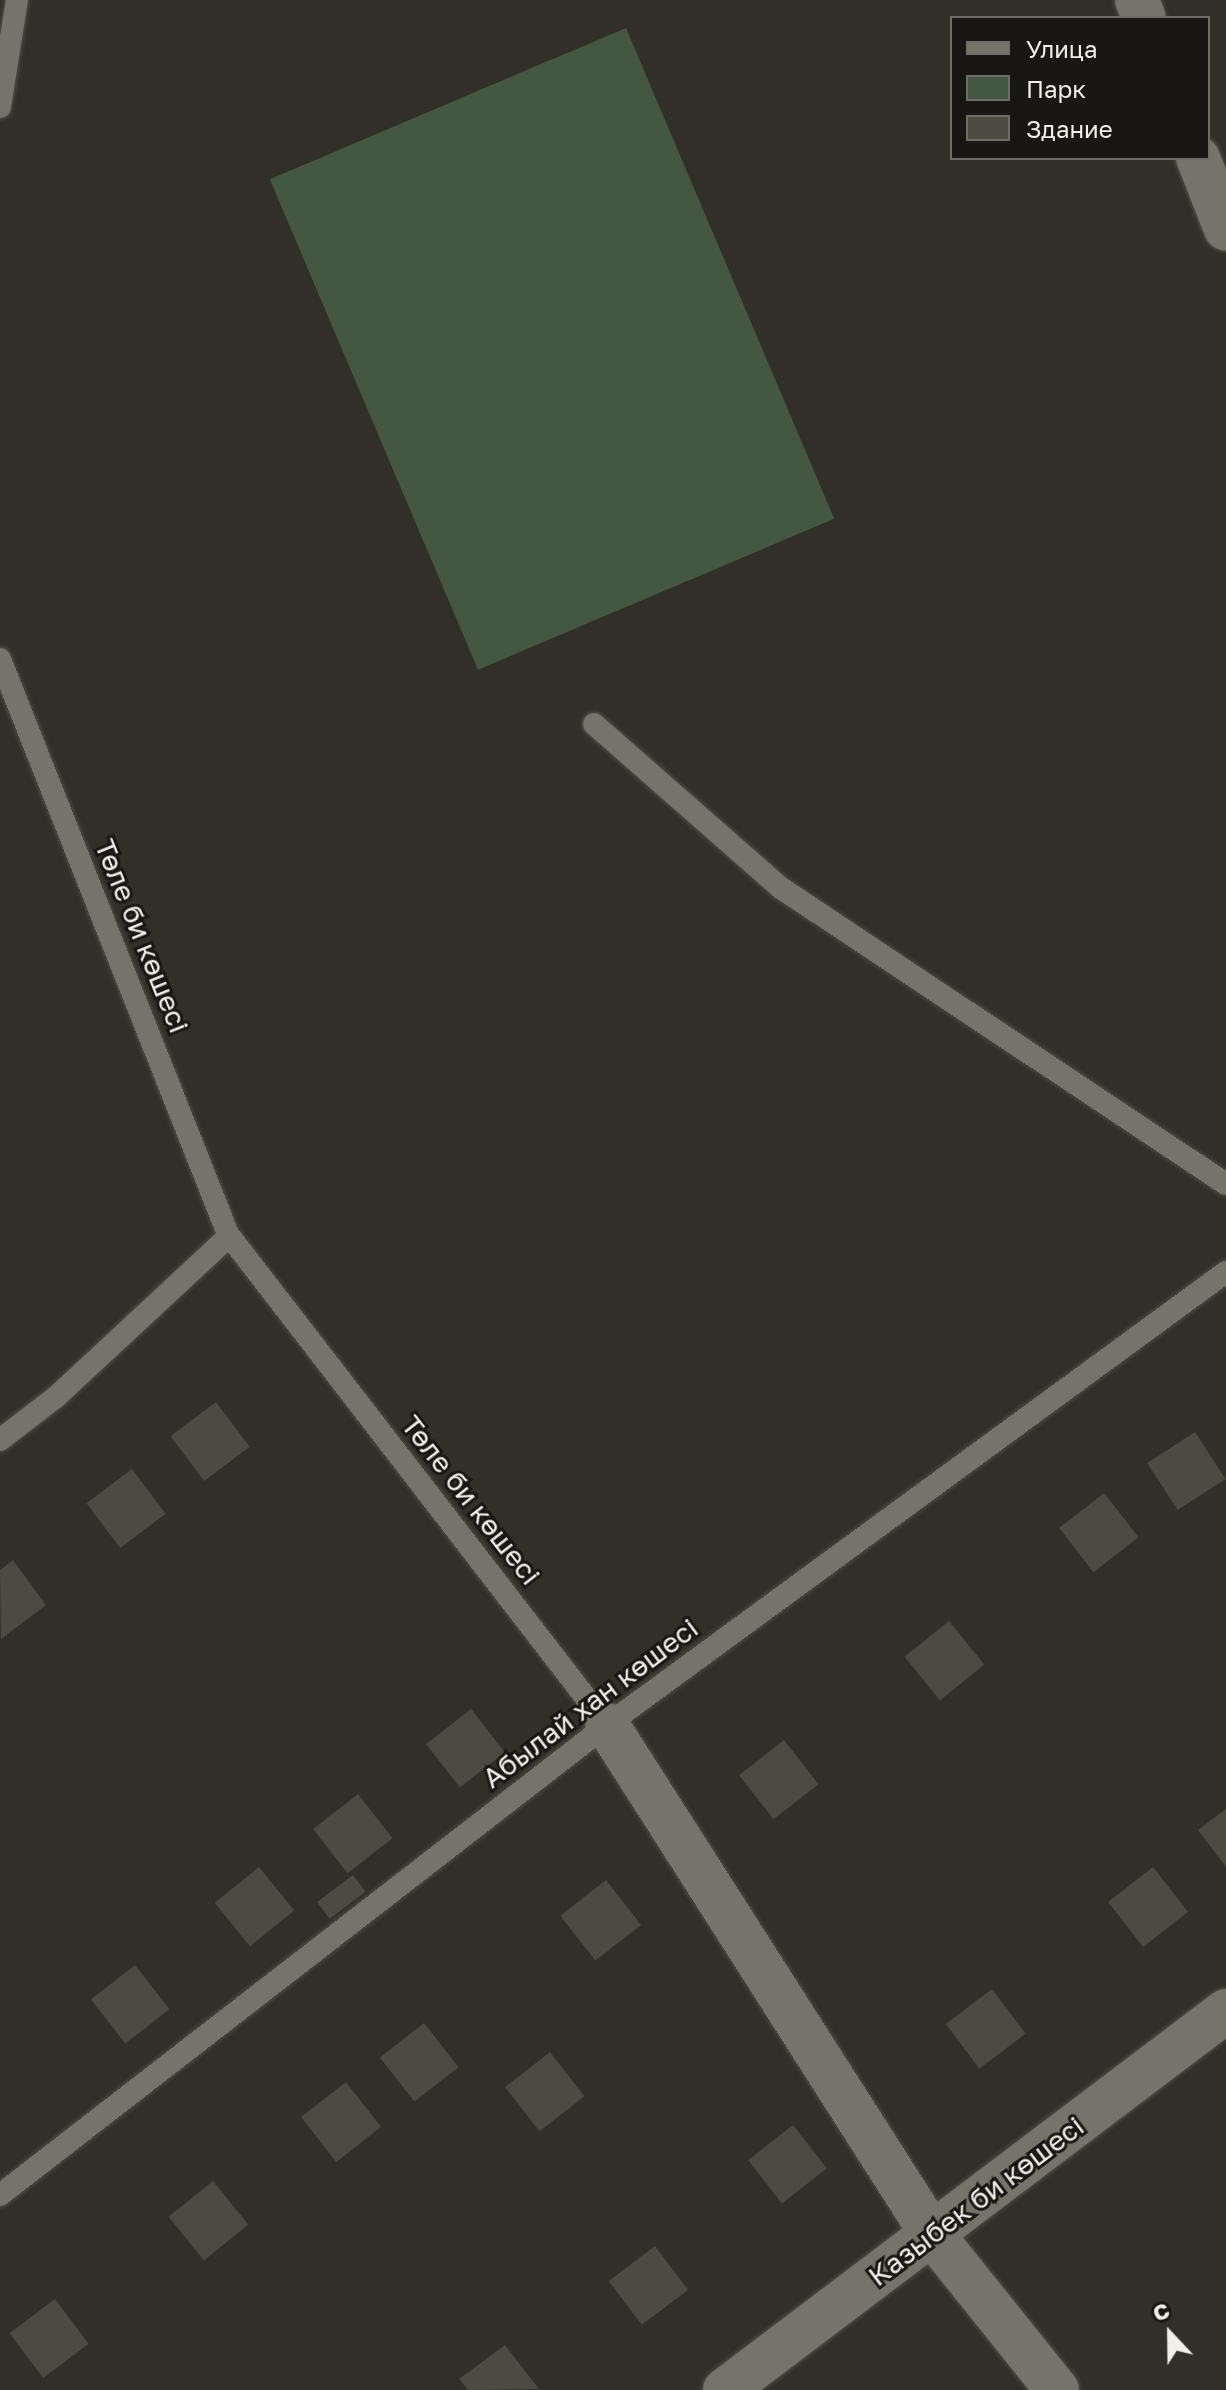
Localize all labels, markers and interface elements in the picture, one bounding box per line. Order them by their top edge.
legend [950,16,1210,160]
text: Улица [1026,34,1098,63]
text: Парк [1026,74,1086,103]
text: Здание [1026,114,1113,143]
street label: Төле би көшесі [88,834,196,1038]
street label: Төле би көшесі [394,1409,548,1591]
street label: Абылай хан көшесі [476,1611,704,1795]
street label: Казыбек би көшесі [862,2109,1090,2293]
north arrow [1130,2294,1210,2374]
text: С [1149,2296,1173,2327]

